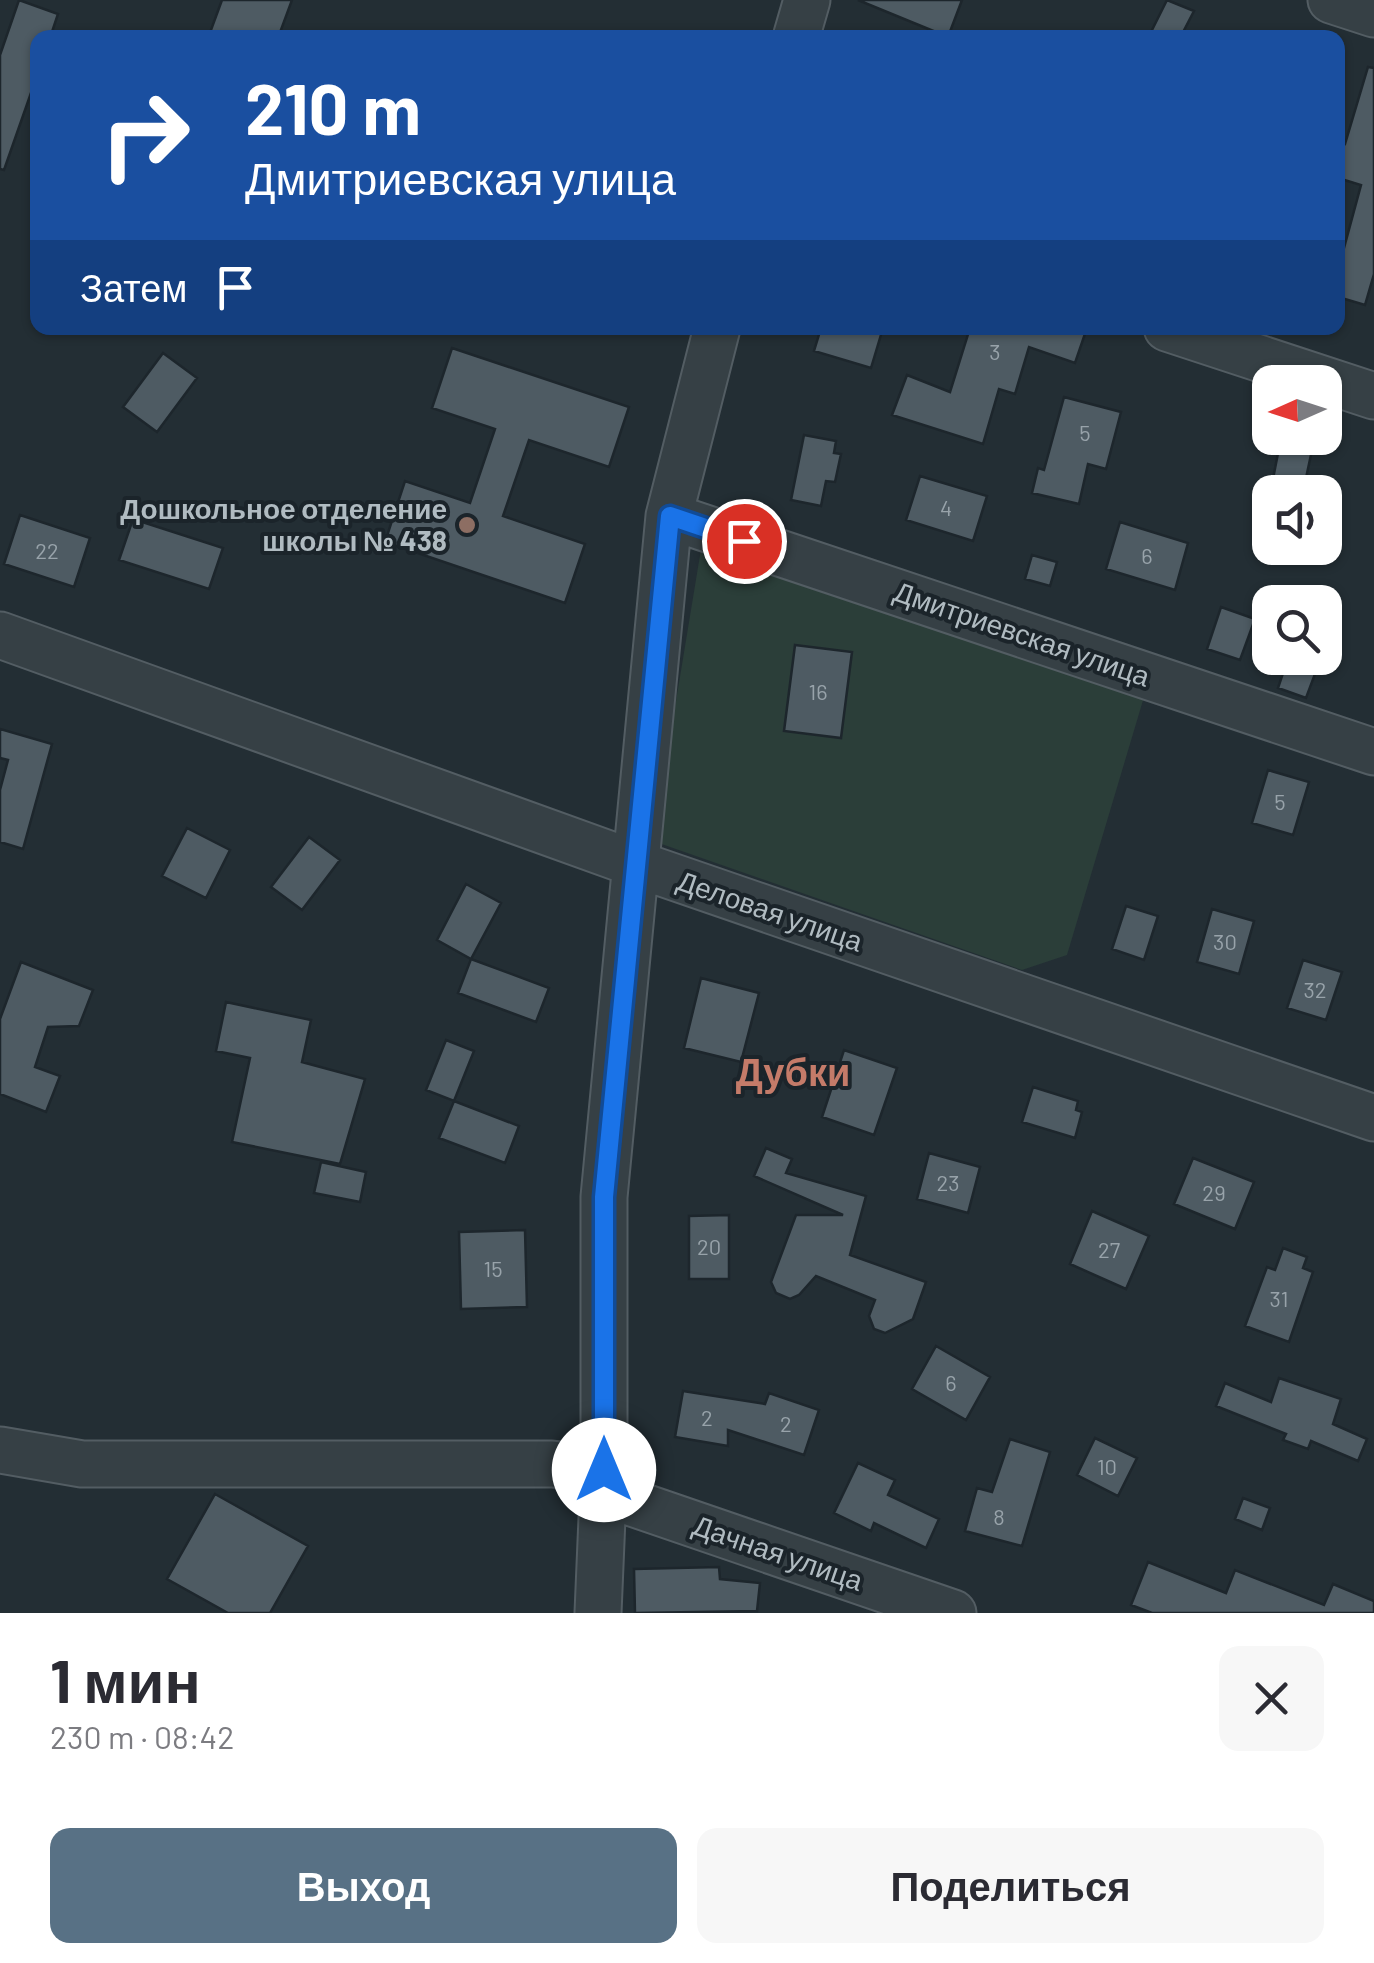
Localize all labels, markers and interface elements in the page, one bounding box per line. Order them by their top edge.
text: 210 m [245,65,421,149]
icon: right [80,70,210,200]
text: Дмитриевская улица [245,150,676,204]
icon: arrive [208,260,263,315]
text: Затем [80,264,188,310]
house number: 3 [989,338,1001,364]
north arrow [1252,365,1342,455]
map controls [1252,365,1342,675]
house number: 5 [1079,419,1091,445]
button: sound [1252,475,1342,565]
place label: Дошкольное отделение школы № 438 [120,491,447,557]
house number: 4 [940,494,952,520]
pin [702,499,787,584]
marker: Дошкольное отделение школы № 438 [456,514,478,536]
icon: arrive [717,514,772,569]
house number: 22 [35,537,59,563]
house number: 6 [1141,542,1153,568]
street label: Дмитриевская улица [890,573,1155,693]
button: search [1252,585,1342,675]
house number: 16 [808,678,828,704]
house number: 5 [1274,788,1286,814]
street label: Деловая улица [673,862,868,958]
house number: 30 [1213,928,1237,954]
house number: 32 [1303,976,1327,1002]
district label: Дубки [736,1048,850,1094]
house number: 23 [937,1169,960,1195]
house number: 29 [1202,1179,1226,1205]
house number: 20 [697,1233,721,1259]
house number: 27 [1098,1236,1120,1262]
house number: 15 [483,1255,503,1281]
house number: 31 [1270,1285,1288,1311]
house number: 6 [945,1369,957,1395]
house number: 2 [701,1404,713,1430]
house number: 2 [780,1410,792,1436]
position arrow [552,1418,656,1522]
house number: 10 [1097,1453,1117,1479]
house number: 8 [993,1503,1005,1529]
street label: Дачная улица [689,1507,868,1597]
text: 1 мин [50,1643,201,1715]
button: close [1219,1646,1324,1751]
text: 230 m · 08:42 [50,1717,234,1755]
button: Выход [50,1828,677,1943]
button: Поделиться [697,1828,1324,1943]

